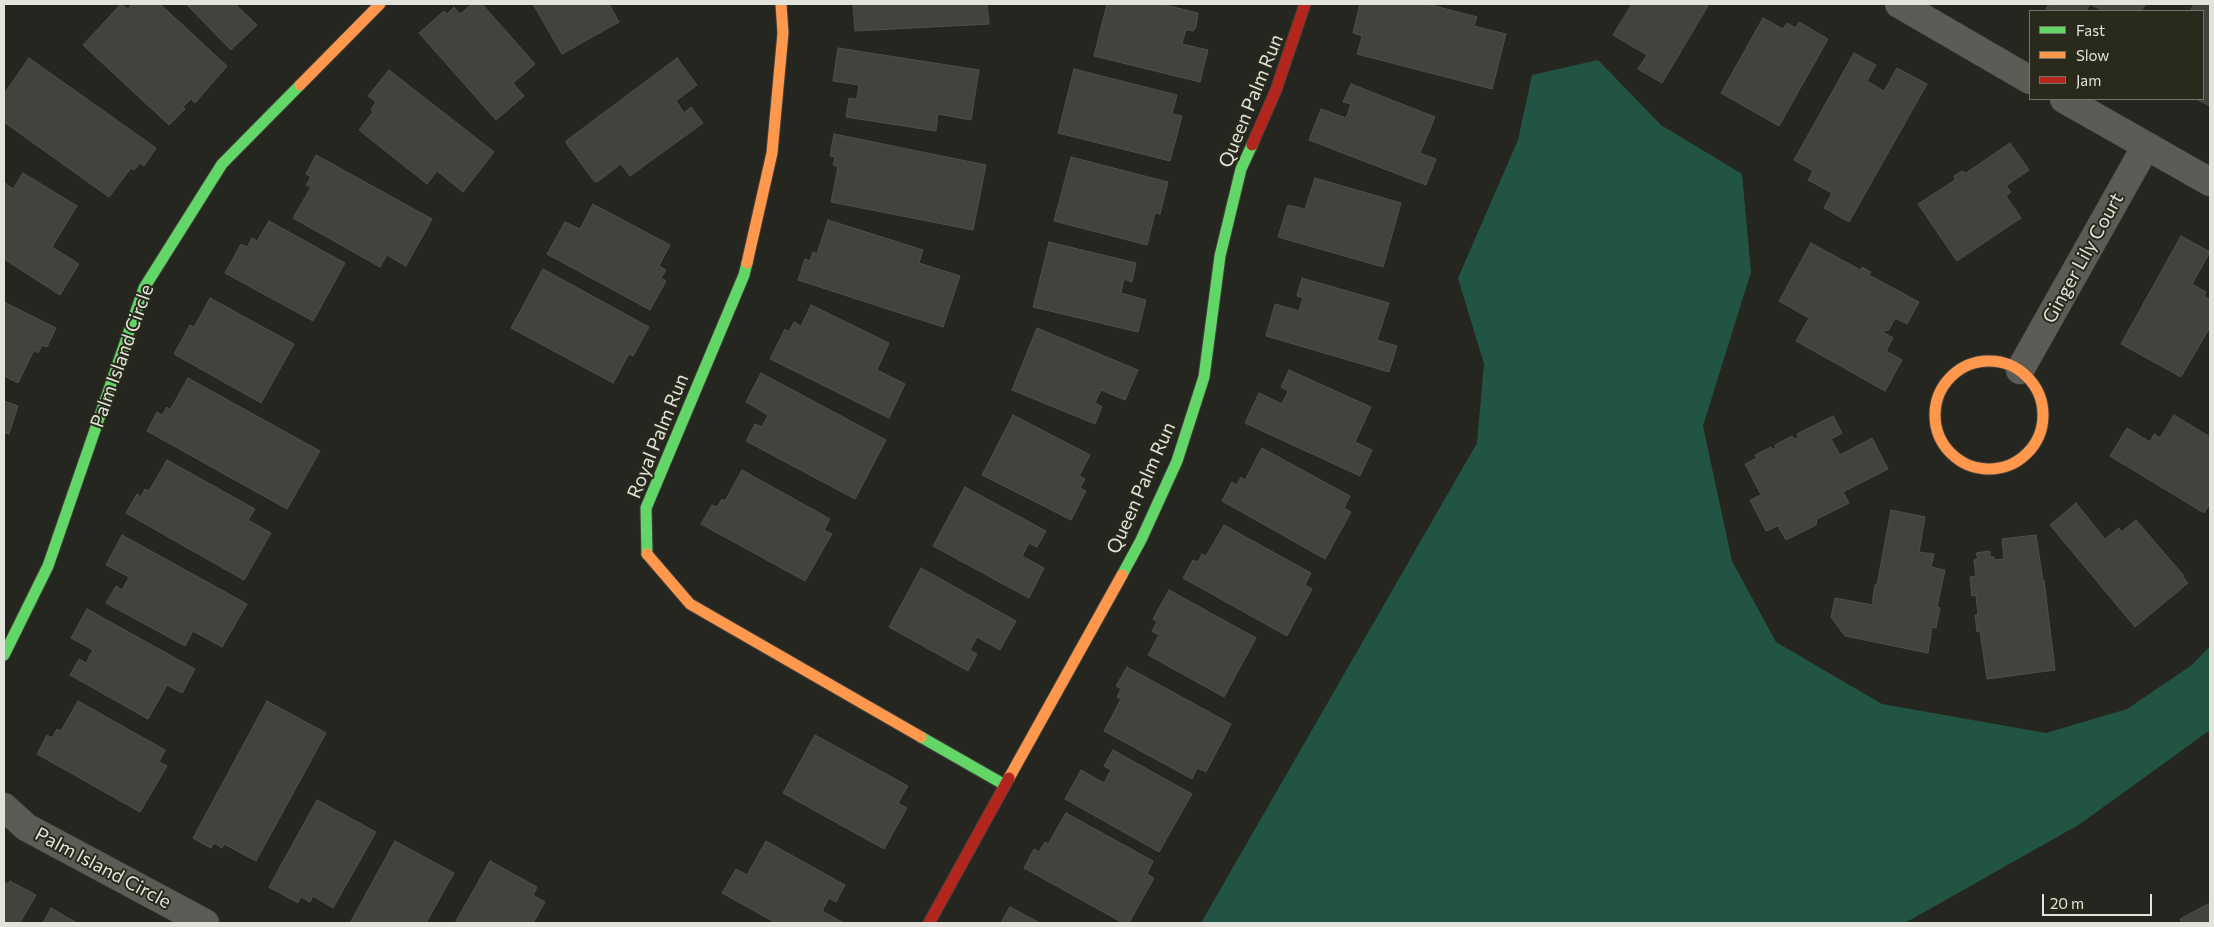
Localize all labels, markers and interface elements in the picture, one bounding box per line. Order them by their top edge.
legend [2029,10,2204,100]
text: Fast [2076,21,2105,39]
street label: Queen Palm Run [1214,31,1288,171]
text: Slow [2076,46,2109,64]
text: Jam [2076,71,2101,89]
street label: Ginger Lily Court [2038,189,2128,327]
street label: Palm Island Circle [86,281,158,431]
street label: Royal Palm Run [623,370,693,502]
street label: Queen Palm Run [1102,419,1180,557]
street label: Palm Island Circle [31,823,175,913]
scale bar [2044,884,2154,916]
text: 20 m [2050,894,2084,912]

